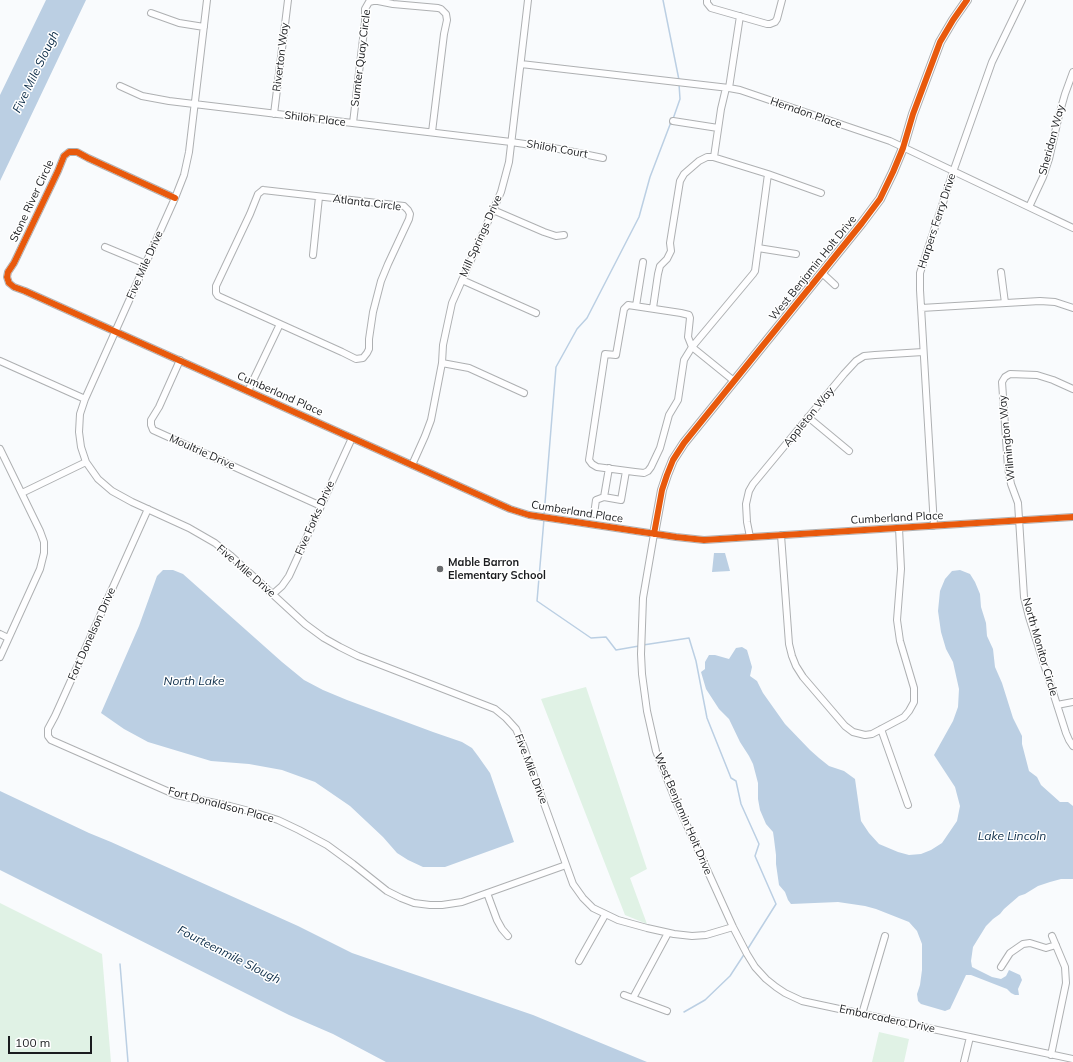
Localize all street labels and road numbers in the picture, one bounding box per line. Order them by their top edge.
street label: Sumter Quay Circle [348,9,374,107]
street label: Riverton Way [270,22,292,92]
street label: Herndon Place [769,95,843,131]
street label: Sheridan Way [1036,103,1068,177]
street label: Shiloh Place [284,109,346,129]
street label: Shiloh Court [525,137,589,161]
street label: Stone River Circle [7,158,57,244]
street label: Harpers Ferry Drive [915,172,959,270]
street label: Atlanta Circle [332,192,402,214]
street label: Mill Springs Drive [457,193,505,279]
street label: West Benjamin Holt Drive [767,213,859,323]
street label: Five Mile Drive [124,229,166,301]
street label: Cumberland Place [235,369,325,419]
street label: Appleton Way [781,384,837,450]
street label: Wilmington Way [996,394,1018,482]
street label: Moultrie Drive [167,432,237,472]
street label: Five Forks Drive [293,479,337,557]
street label: Cumberland Place [530,498,624,526]
street label: Cumberland Place [850,509,944,527]
street label: Five Mile Drive [214,542,278,600]
street label: Fort Donelson Drive [66,585,118,683]
street label: North Monitor Circle [1020,596,1060,698]
street label: Five Mile Drive [512,732,550,806]
street label: West Benjamin Holt Drive [651,751,715,877]
street label: Fort Donaldson Place [167,785,275,825]
street label: Embarcadero Drive [838,1002,936,1036]

